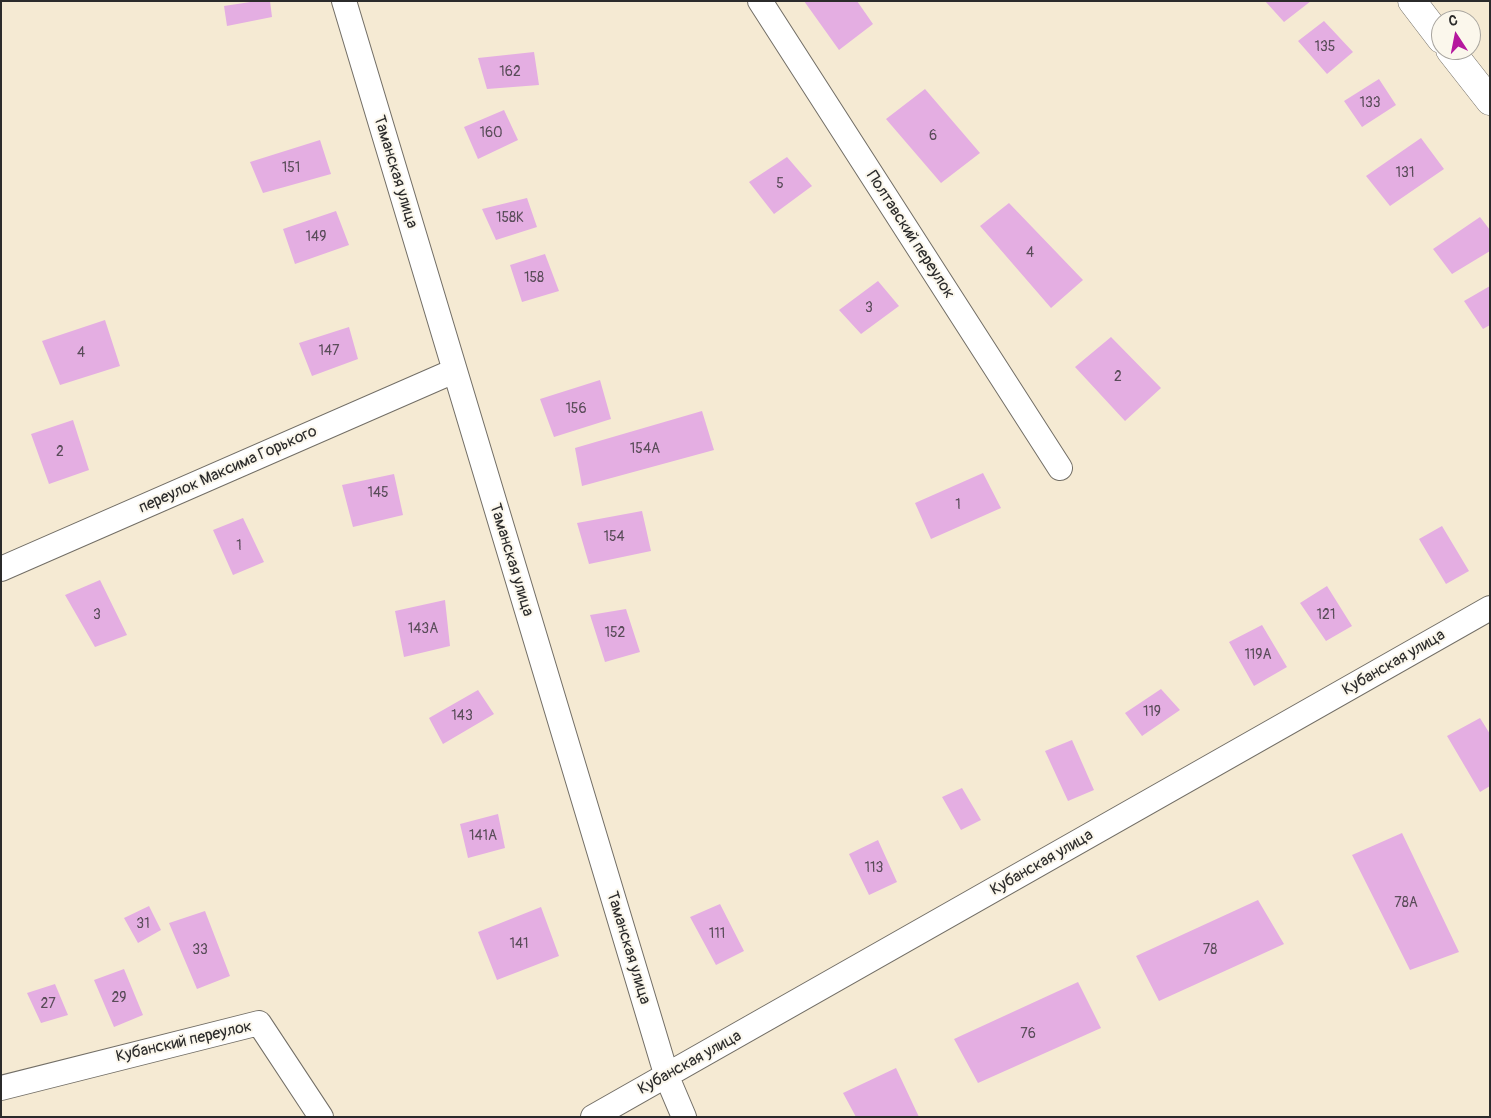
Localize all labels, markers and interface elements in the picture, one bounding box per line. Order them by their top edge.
north arrow [1431,10,1481,60]
text: С [1447,12,1459,30]
house number: 135 [1315,39,1335,55]
house number: 162 [499,64,521,80]
house number: 133 [1359,95,1381,111]
street label: Таманская улица [369,113,421,231]
house number: 160 [479,125,503,141]
house number: 6 [929,128,937,144]
house number: 151 [282,160,300,176]
house number: 131 [1396,165,1414,181]
street label: Полтавский переулок [862,168,958,302]
house number: 5 [776,176,784,192]
house number: 158К [496,210,524,226]
house number: 149 [306,229,326,245]
house number: 4 [1026,245,1034,261]
house number: 158 [524,270,544,286]
house number: 3 [865,300,873,316]
house number: 147 [319,343,339,359]
house number: 4 [77,345,85,361]
house number: 2 [1114,369,1122,385]
house number: 156 [565,401,587,417]
street label: переулок Максима Горького [136,422,320,518]
house number: 154А [630,441,660,457]
house number: 2 [56,444,64,460]
house number: 145 [367,485,389,501]
house number: 1 [955,497,961,513]
street label: Таманская улица [485,501,537,619]
house number: 154 [603,529,625,545]
house number: 1 [236,538,242,554]
house number: 3 [93,607,101,623]
house number: 121 [1317,607,1335,623]
house number: 143А [408,621,438,637]
house number: 152 [605,625,625,641]
street label: Кубанская улица [1339,626,1449,700]
house number: 119А [1244,647,1272,663]
house number: 119 [1143,704,1161,720]
house number: 143 [451,708,473,724]
street label: Кубанская улица [987,826,1097,900]
house number: 141А [469,828,497,844]
house number: 113 [865,860,883,876]
street label: Таманская улица [602,889,654,1007]
house number: 78А [1394,895,1418,911]
house number: 31 [136,916,150,932]
house number: 111 [709,926,725,942]
house number: 141 [509,936,529,952]
house number: 33 [192,942,208,958]
house number: 78 [1203,942,1217,958]
house number: 29 [111,990,127,1006]
house number: 27 [40,996,56,1012]
street label: Кубанский переулок [114,1017,254,1067]
house number: 76 [1020,1026,1036,1042]
street label: Кубанская улица [635,1027,745,1099]

